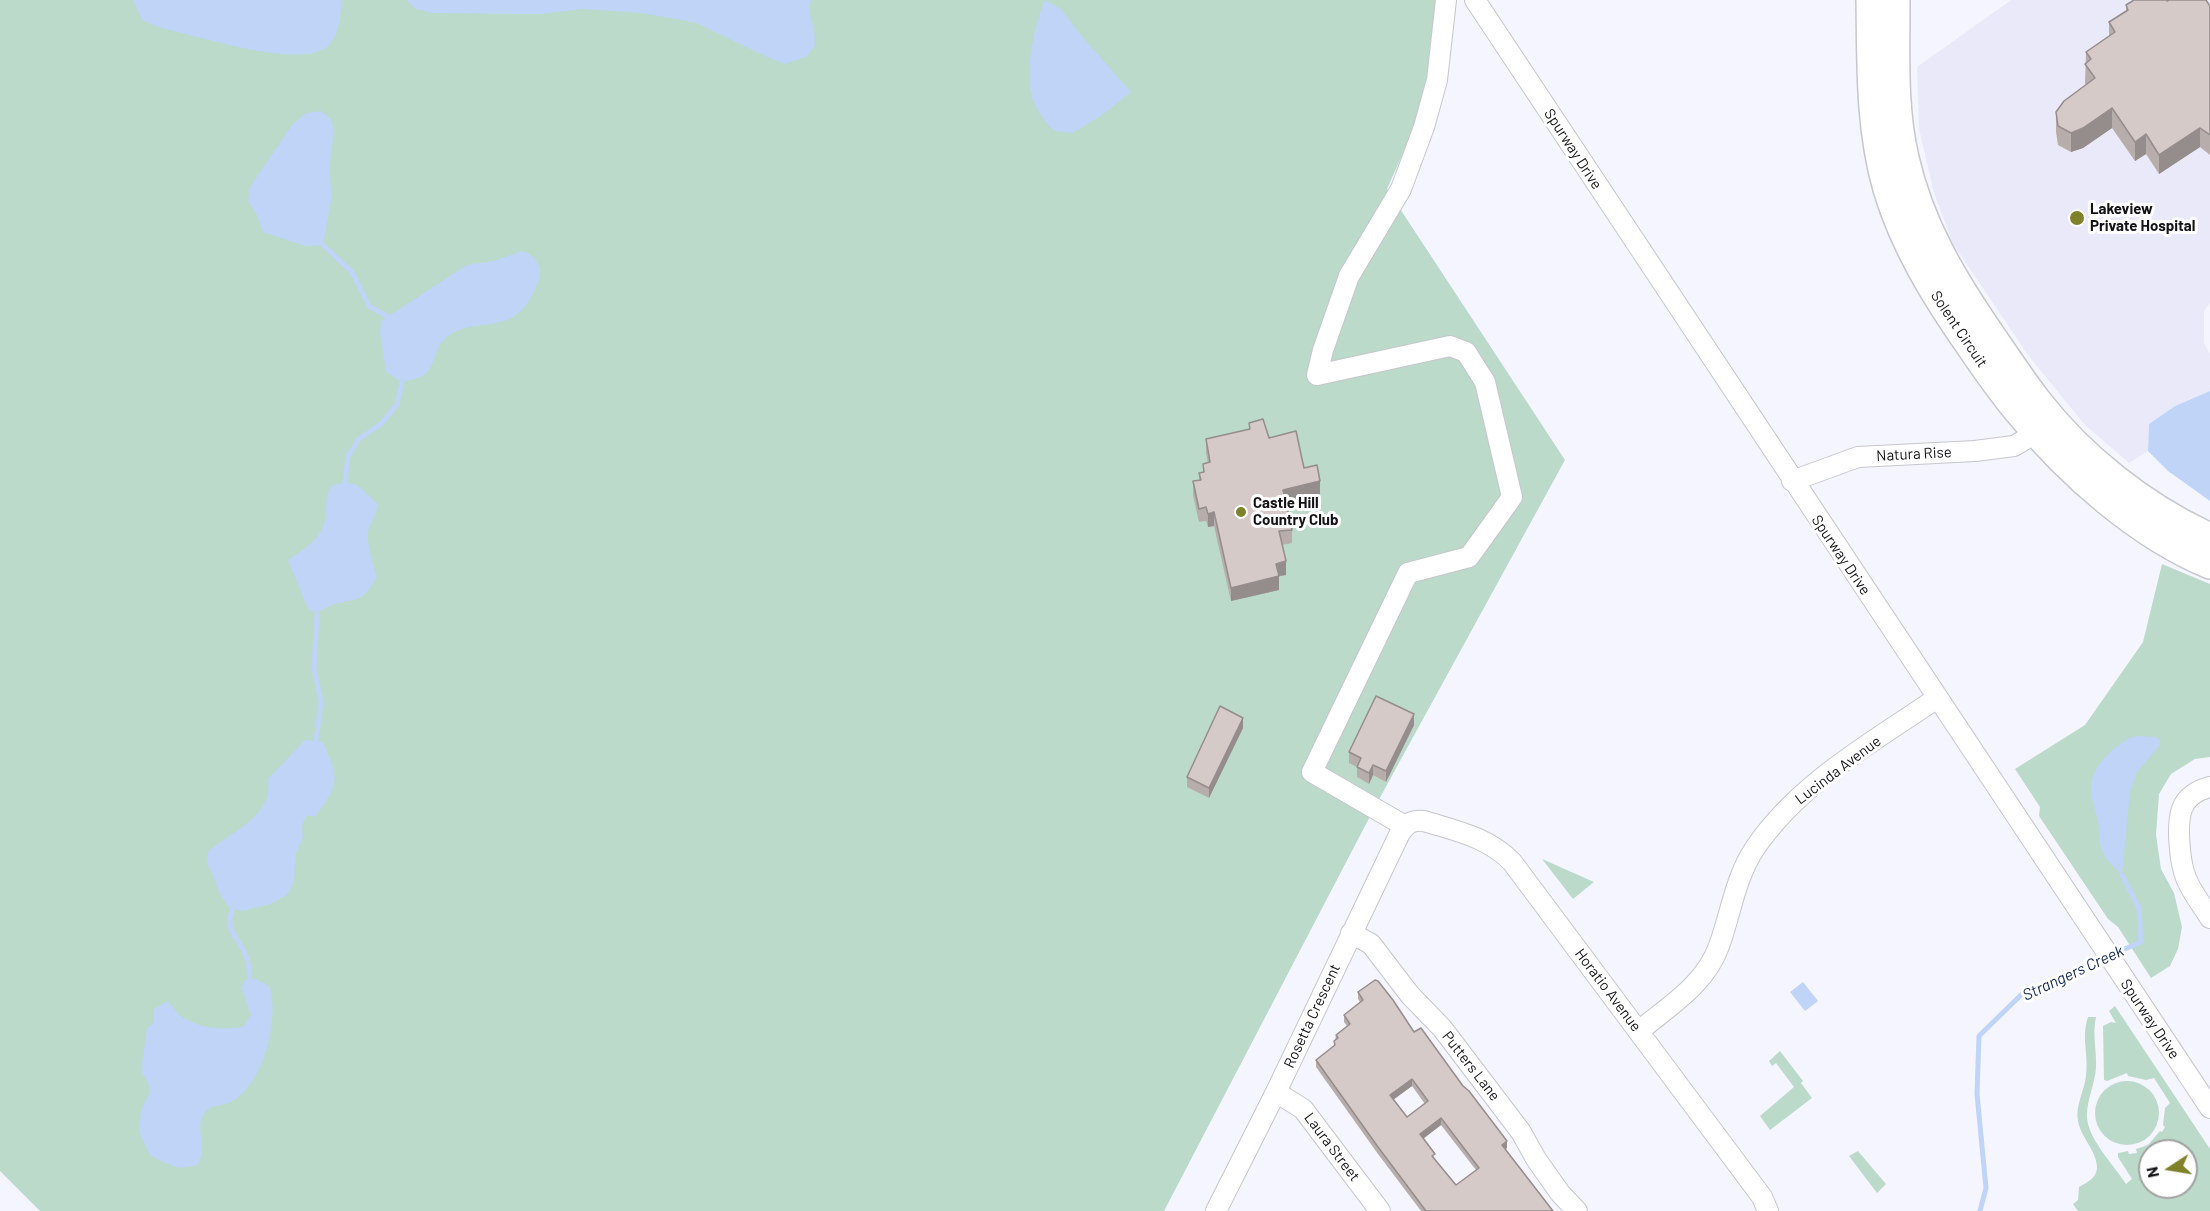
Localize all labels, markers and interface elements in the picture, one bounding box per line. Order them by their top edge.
street label: Spurway Drive [1540,105,1606,193]
place label: Lakeview Private Hospital [2090,200,2195,235]
marker: Lakeview Private Hospital [2068,209,2086,227]
street label: Solent Circuit [1927,287,1991,371]
street label: Natura Rise [1876,443,1952,465]
place label: Castle Hill Country Club [1253,494,1338,529]
marker: Castle Hill Country Club [1234,505,1248,519]
street label: Spurway Drive [1808,512,1874,598]
street label: Lucinda Avenue [1792,732,1884,808]
water label: Strangers Creek [2020,941,2126,1005]
street label: Horatio Avenue [1571,945,1645,1035]
street label: Rosetta Crescent [1280,961,1344,1071]
street label: Spurway Drive [2117,976,2183,1062]
street label: Putters Lane [1438,1028,1504,1104]
street label: Laura Street [1300,1109,1364,1185]
north arrow [2138,1139,2198,1199]
text: N [2141,1165,2162,1180]

